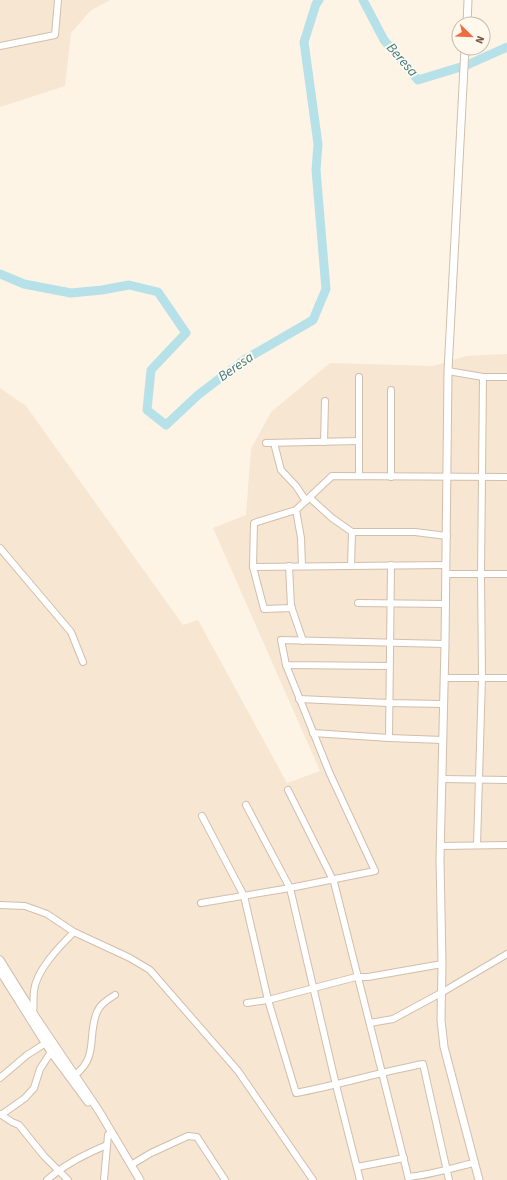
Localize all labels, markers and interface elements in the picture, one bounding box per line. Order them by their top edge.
north arrow [451,16,491,56]
text: N [471,33,488,46]
water label: Beresa [381,39,423,82]
water label: Beresa [214,347,258,386]

